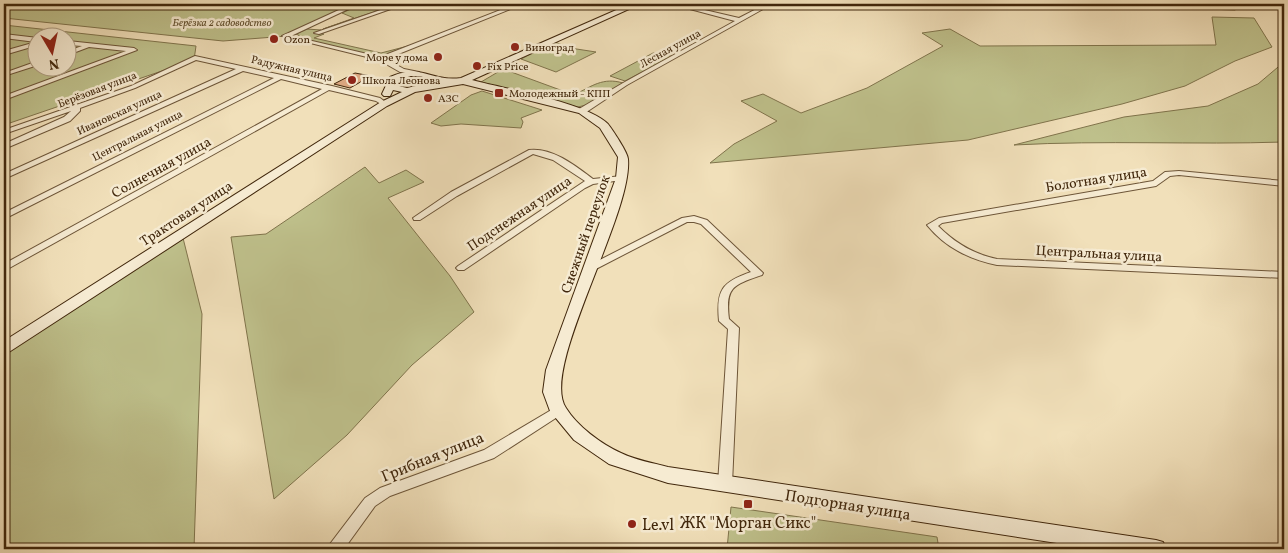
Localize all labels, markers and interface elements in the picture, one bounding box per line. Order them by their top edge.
park label: Берёзка 2 садоводство [173,16,271,31]
street label: Лесная улица [637,26,705,72]
north arrow [28,28,78,78]
marker: Ozon [268,33,280,45]
place label: Ozon [284,33,310,48]
marker: Виноград [509,41,521,53]
place label: Виноград [525,41,575,56]
place label: Море у дома [366,51,429,66]
marker: Море у дома [432,51,444,63]
text: N [47,53,60,74]
street label: Радужная улица [249,53,334,86]
marker: Fix Price [471,60,483,72]
place label: Fix Price [487,60,529,75]
street label: Берёзовая улица [56,68,140,112]
marker: Школа Леонова [346,74,358,86]
place label: Школа Леонова [362,74,441,89]
street label: Ивановская улица [75,87,165,140]
marker: Молодежный - КПП [493,87,505,99]
place label: Молодежный - КПП [509,87,610,102]
marker: АЗС [422,92,434,104]
place label: АЗС [438,92,459,107]
street label: Центральная улица [90,107,186,166]
street label: Солнечная улица [109,133,215,204]
street label: Болотная улица [1044,163,1148,198]
street label: Подснежная улица [464,172,576,256]
street label: Снежный переулок [557,172,616,296]
street label: Трактовая улица [137,177,237,251]
street label: Центральная улица [1035,242,1163,267]
street label: Грибная улица [378,427,487,488]
street label: Подгорная улица [783,485,912,527]
marker: ЖК "Морган Сикс" [742,498,754,510]
place label: ЖК "Морган Сикс" [680,513,816,535]
place label: Le.vl [642,515,674,537]
marker: Le.vl [626,518,638,530]

